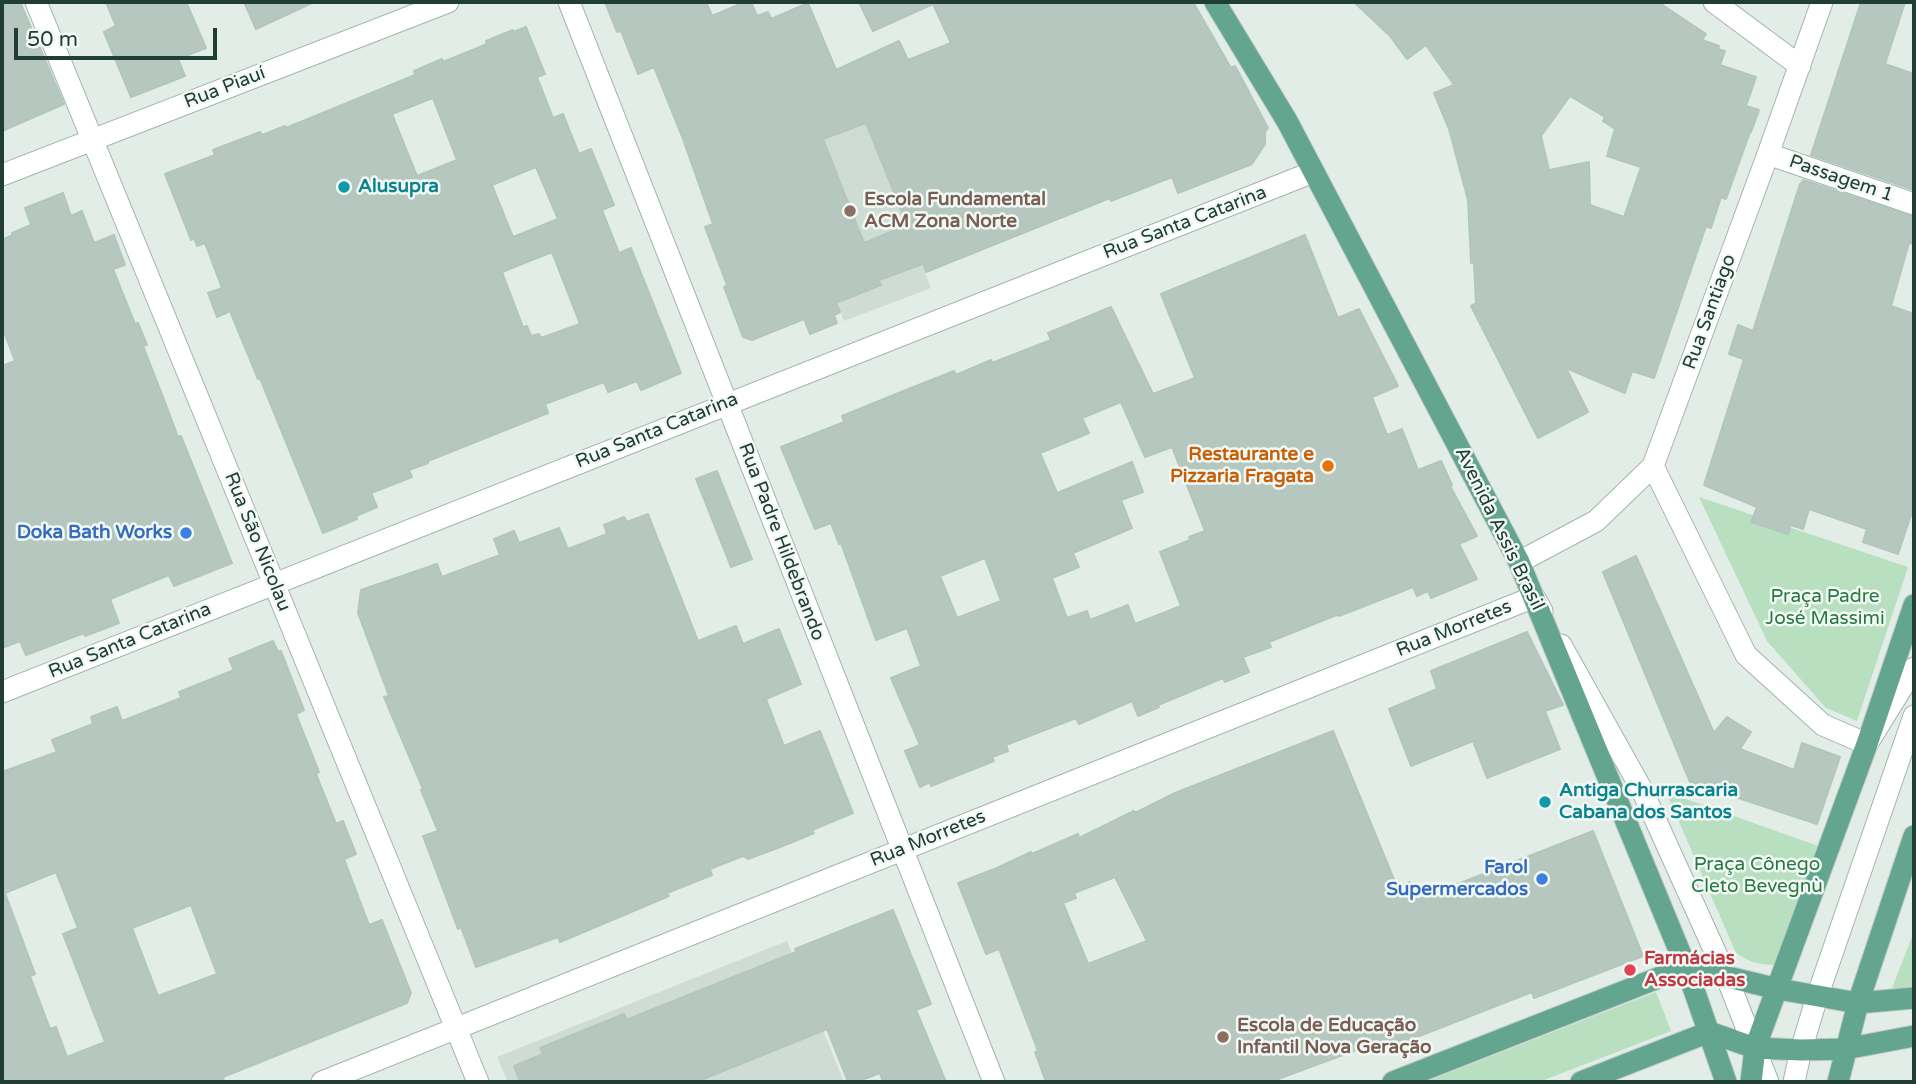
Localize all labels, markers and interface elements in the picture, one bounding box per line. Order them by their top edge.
scale bar [18,14,220,58]
text: 50 m [27,27,78,52]
street label: Rua Piauí [181,62,269,114]
street label: Passagem 1 [1786,150,1896,208]
place label: Alusupra [358,176,439,198]
marker: Alusupra [336,179,352,195]
street label: Rua Santa Catarina [1100,181,1270,265]
place label: Escola Fundamental ACM Zona Norte [864,189,1046,233]
marker: Escola Fundamental ACM Zona Norte [842,203,858,219]
street label: Rua Santiago [1679,251,1741,373]
street label: Rua Santa Catarina [572,388,742,474]
street label: Rua Padre Hildebrando [733,440,829,644]
place label: Restaurante e Pizzaria Fragata [1170,444,1314,488]
street label: Avenida Assis Brasil [1450,444,1548,614]
marker: Restaurante e Pizzaria Fragata [1320,458,1336,474]
street label: Rua São Nicolau [219,469,295,615]
place label: Doka Bath Works [17,522,172,544]
marker: Doka Bath Works [178,525,194,541]
park label: Praça Padre José Massimi [1765,586,1885,630]
street label: Rua Morretes [1393,596,1515,662]
street label: Rua Santa Catarina [45,598,215,684]
place label: Antiga Churrascaria Cabana dos Santos [1559,780,1738,824]
marker: Antiga Churrascaria Cabana dos Santos [1537,794,1553,810]
street label: Rua Morretes [867,806,989,872]
park label: Praça Cônego Cleto Bevegnù [1691,854,1823,898]
place label: Farol Supermercados [1386,857,1528,901]
marker: Farol Supermercados [1534,871,1550,887]
place label: Farmácias Associadas [1644,948,1745,992]
marker: Farmácias Associadas [1622,962,1638,978]
place label: Escola de Educação Infantil Nova Geração [1237,1015,1432,1059]
marker: Escola de Educação Infantil Nova Geração [1215,1029,1231,1045]

